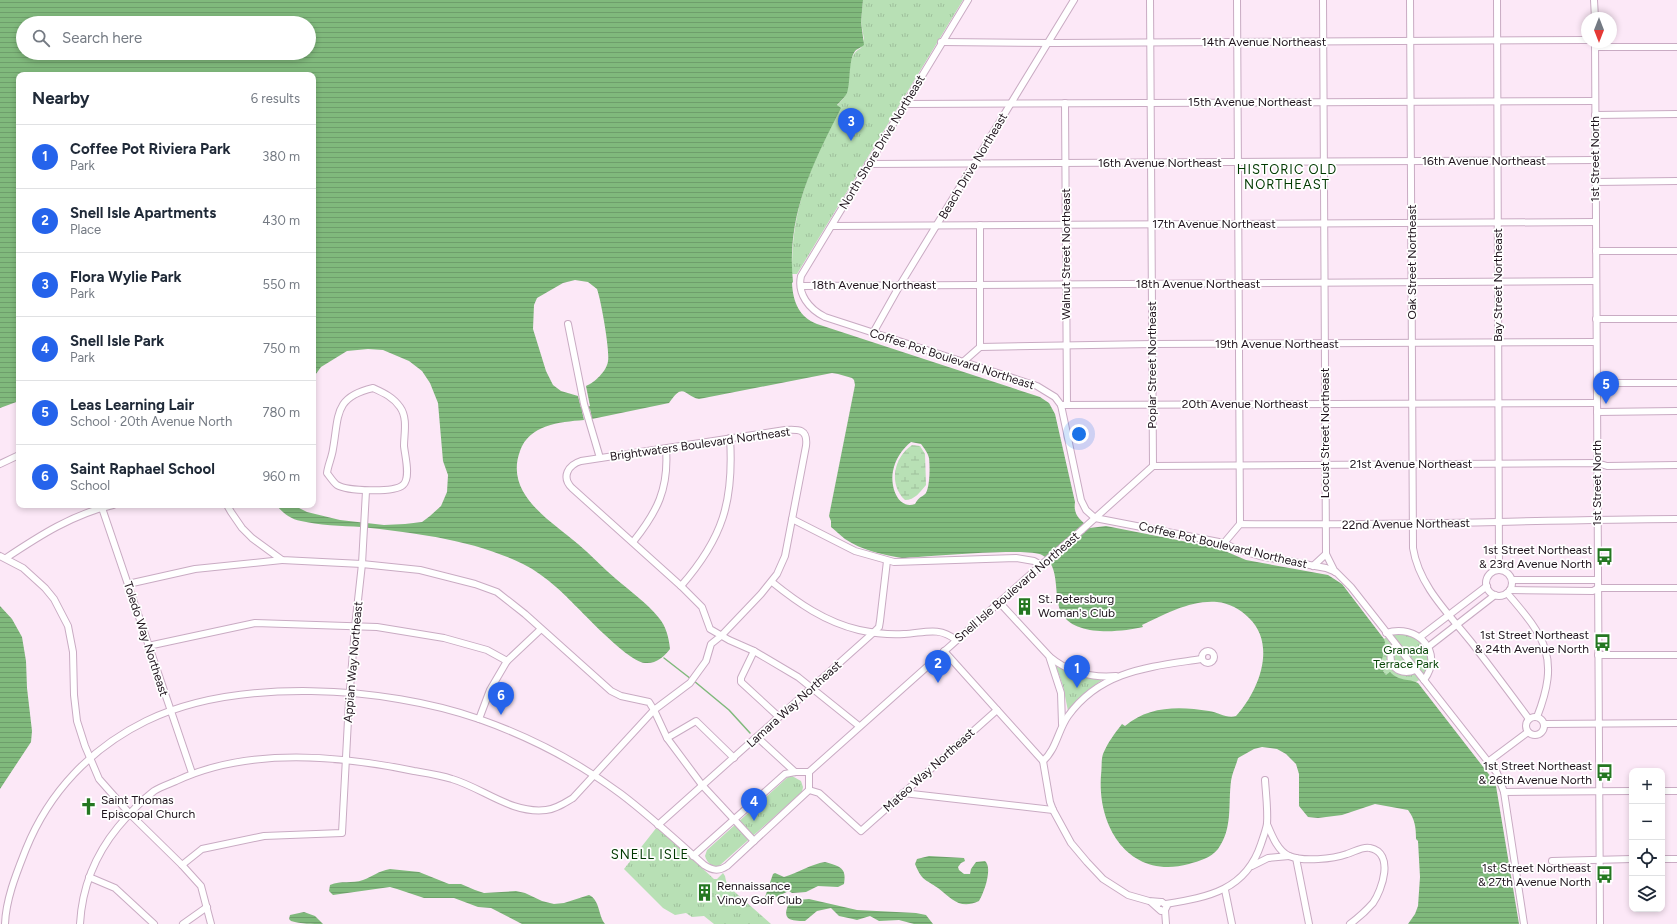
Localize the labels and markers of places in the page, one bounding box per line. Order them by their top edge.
pin: 3 [838,108,864,141]
pin: 5 [1593,371,1619,404]
place label: 1st Street Northeast & 23rd Avenue North [1479,543,1592,571]
bus stop icon: 1st Street Northeast & 23rd Avenue North [1595,547,1615,567]
place label: St. Petersburg Woman's Club [1038,592,1115,620]
building icon: St. Petersburg Woman's Club [1015,596,1035,616]
place label: 1st Street Northeast & 24th Avenue North [1475,628,1589,656]
bus stop icon: 1st Street Northeast & 24th Avenue North [1592,632,1612,652]
pin: 2 [925,650,951,683]
pin: 1 [1064,655,1090,688]
pin: 6 [488,682,514,715]
place label: 1st Street Northeast & 26th Avenue North [1479,759,1592,787]
bus stop icon: 1st Street Northeast & 26th Avenue North [1595,763,1615,783]
pin: 4 [741,788,767,821]
place label: Saint Thomas Episcopal Church [101,793,195,821]
church icon: Saint Thomas Episcopal Church [78,797,98,817]
place label: 1st Street Northeast & 27th Avenue North [1478,861,1591,889]
bus stop icon: 1st Street Northeast & 27th Avenue North [1594,865,1614,885]
place label: Rennaissance Vinoy Golf Club [717,879,802,907]
building icon: Rennaissance Vinoy Golf Club [694,883,714,903]

